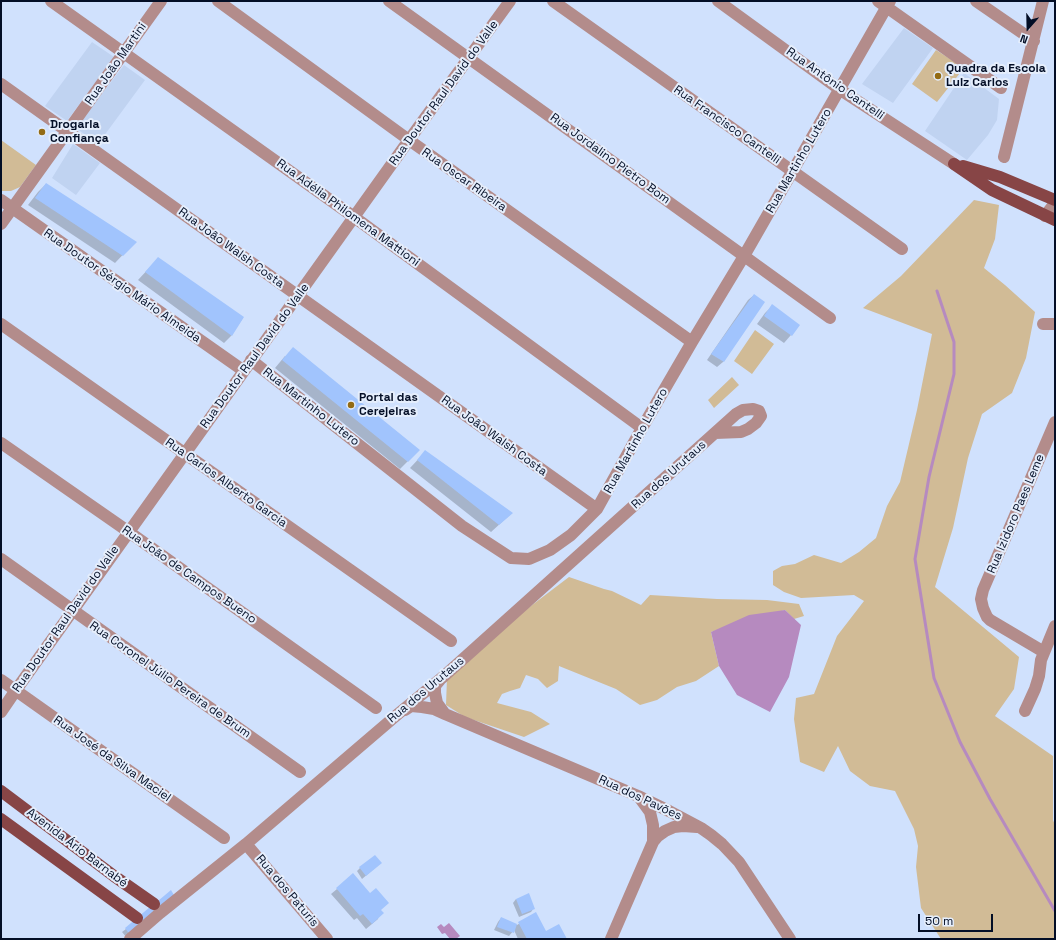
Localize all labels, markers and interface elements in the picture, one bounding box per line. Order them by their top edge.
north arrow [1008,8,1048,48]
street label: Rua Doutor Raul David do Valle [387,18,501,168]
street label: Rua João Martini [82,20,150,108]
text: N [1018,31,1030,47]
street label: Rua Antônio Cantelli [783,45,887,123]
place label: Quadra da Escola Luiz Carlos [946,62,1046,90]
marker: Quadra da Escola Luiz Carlos [933,71,943,81]
street label: Rua Francisco Cantelli [671,83,783,167]
street label: Rua Martinho Lutero [763,106,835,216]
street label: Rua Jordalino Pietro Bom [547,111,673,207]
place label: Drogaria Confiança [50,118,109,146]
marker: Drogaria Confiança [37,127,47,137]
street label: Rua Oscar Ribeira [419,145,509,215]
street label: Rua Adélia Philomena Mattioni [274,156,422,270]
street label: Rua João Walsh Costa [175,205,287,291]
street label: Rua Doutor Sérgio Mário Almeida [41,226,203,346]
street label: Rua Doutor Raul David do Valle [198,281,312,431]
street label: Rua Martinho Lutero [260,365,362,449]
street label: Rua Martinho Lutero [601,386,671,496]
place label: Portal das Cerejeiras [359,391,418,419]
street label: Rua João Walsh Costa [438,393,550,479]
marker: Portal das Cerejeiras [346,400,356,410]
street label: Rua Carlos Alberto Garcia [162,435,290,531]
street label: Rua dos Urutaus [629,438,709,512]
street label: Rua Izidoro Paes Leme [984,452,1048,576]
street label: Rua João de Campos Bueno [119,523,259,627]
street label: Rua Doutor Raul David do Valle [10,543,122,695]
street label: Rua Coronel Júlio Pereira de Brum [87,619,253,741]
street label: Rua dos Urutaus [385,654,467,726]
street label: Rua José da Silva Maciel [50,713,174,805]
street label: Rua dos Pavões [596,772,684,824]
street label: Avenida Ário Barnabé [24,805,130,891]
street label: Rua dos Paturis [253,852,321,930]
scale bar [920,906,995,932]
text: 50 m [925,913,953,929]

